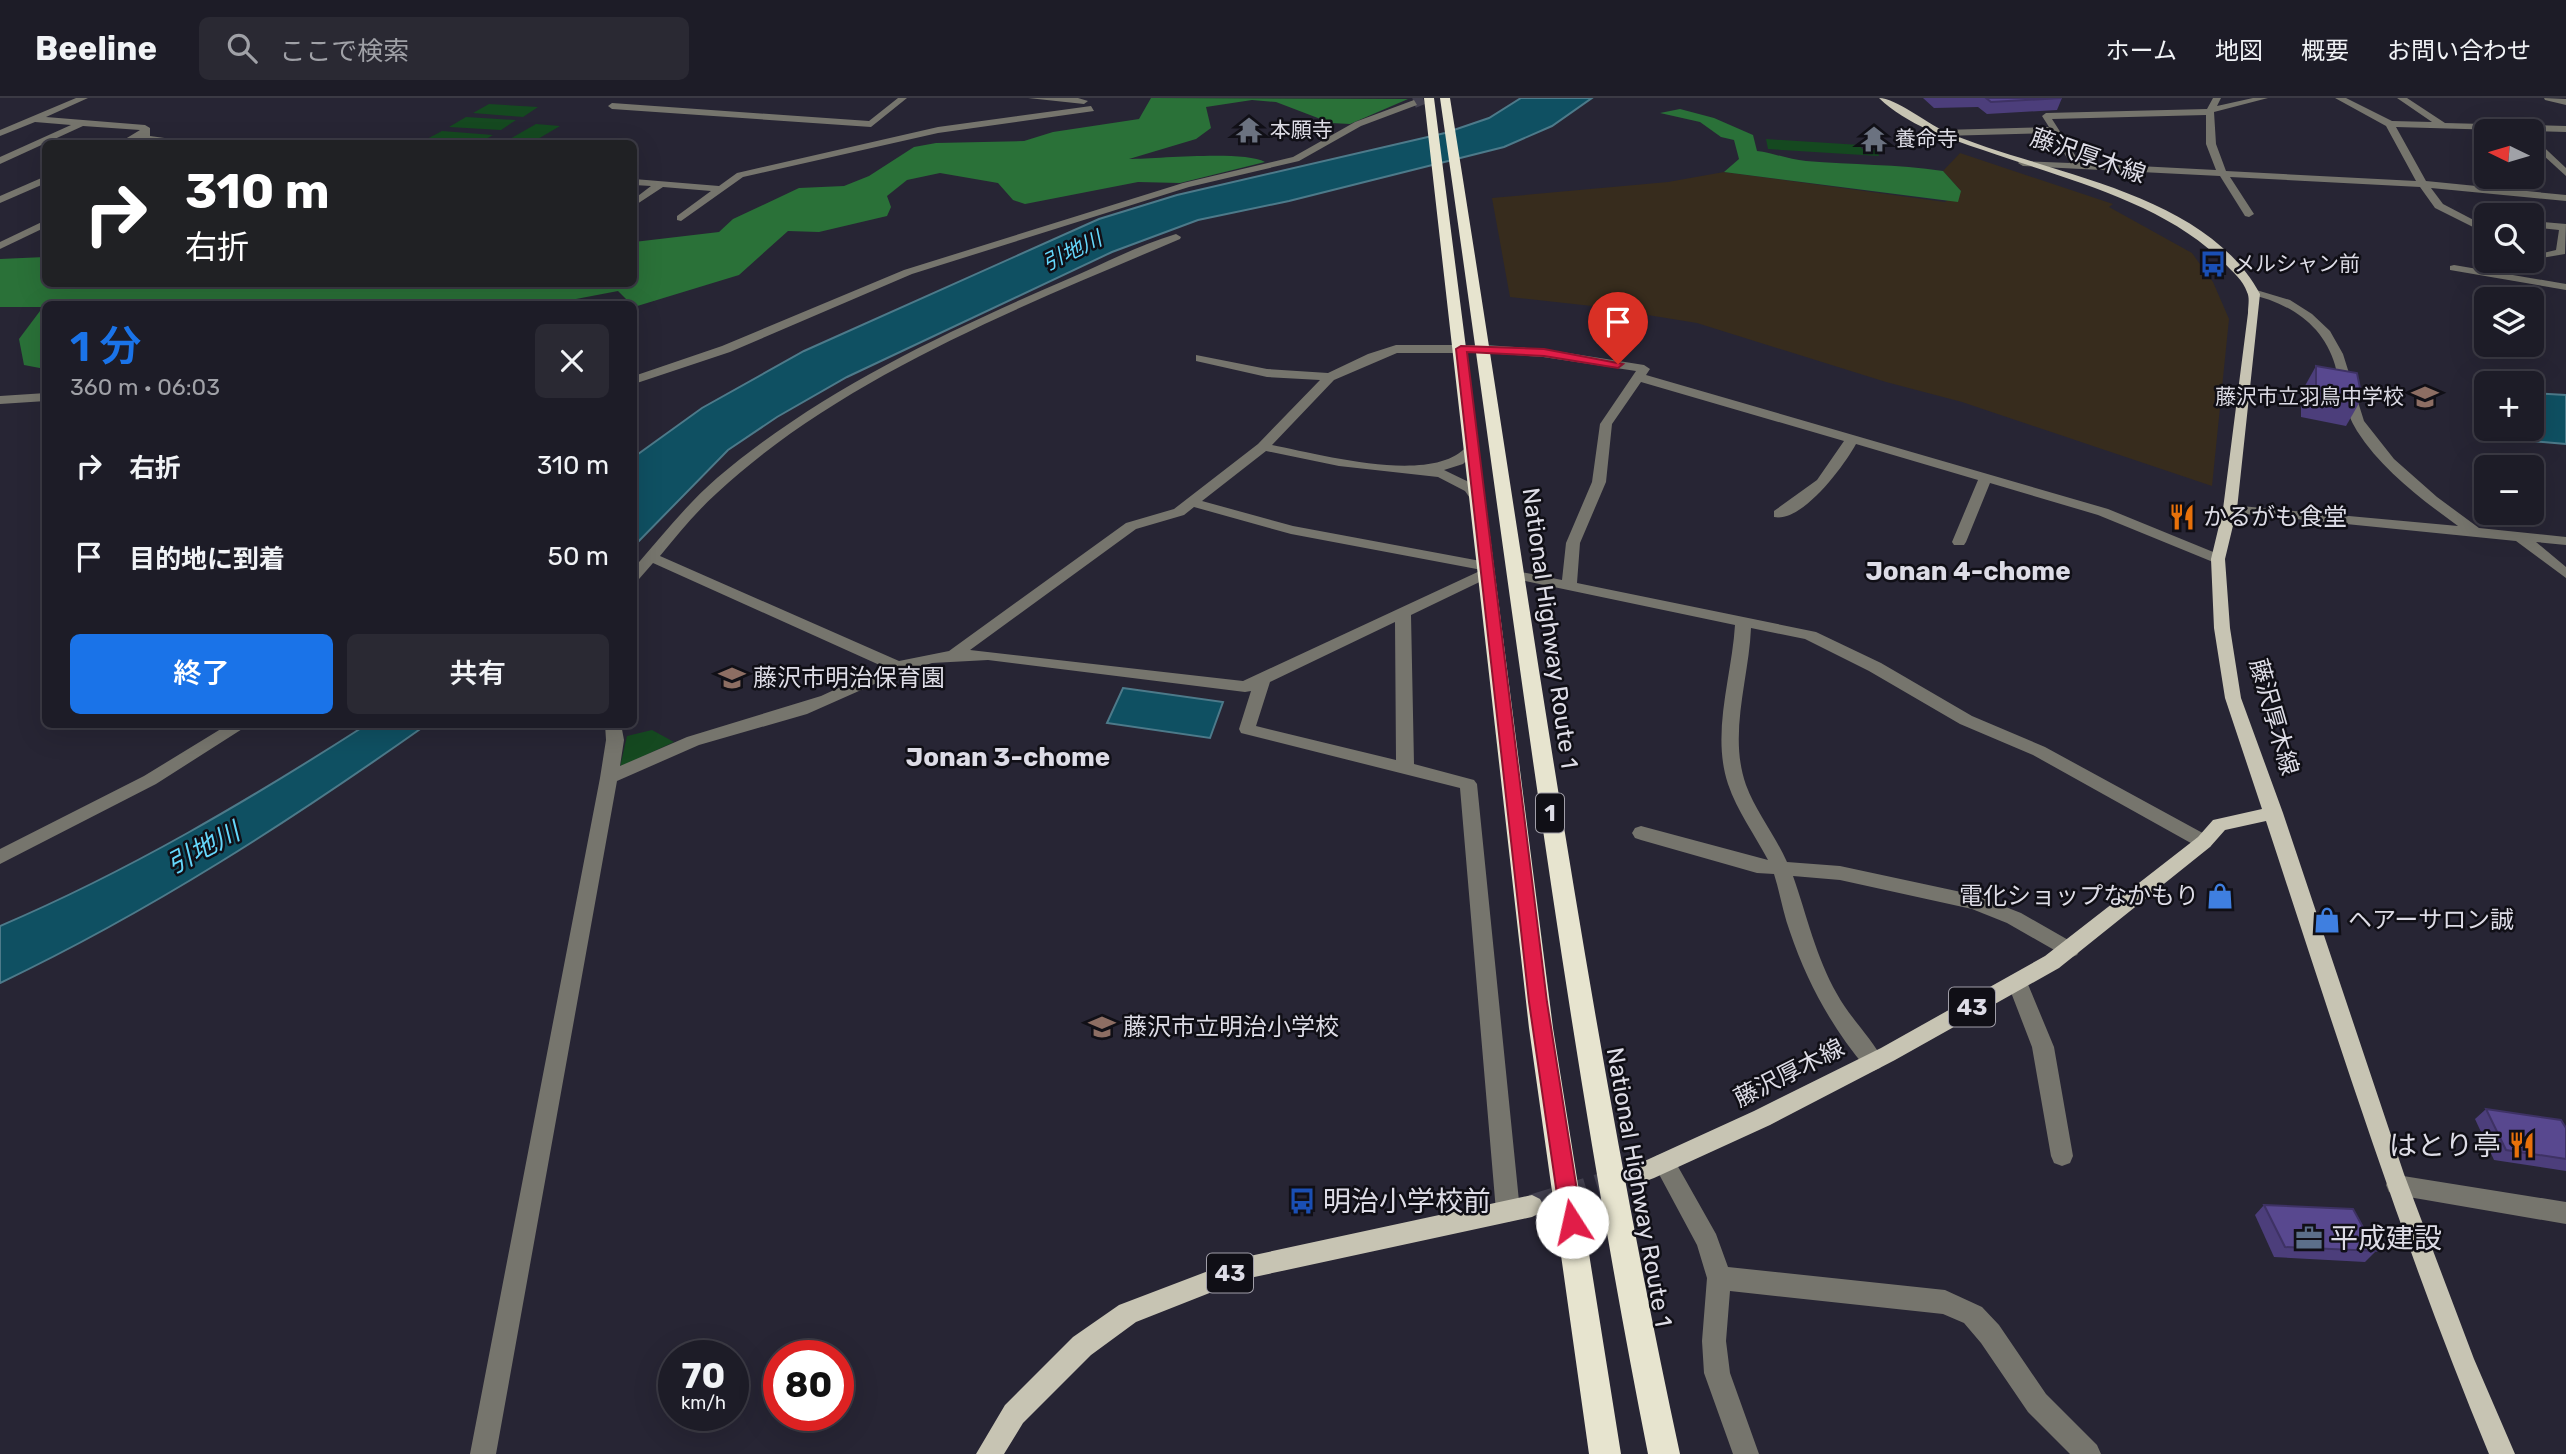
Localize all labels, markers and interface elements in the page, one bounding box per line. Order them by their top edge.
search box [199,17,689,80]
text: Beeline [35,29,157,68]
icon: search [223,29,261,67]
text: ここで検索 [279,36,409,67]
text: ホーム [2106,37,2177,65]
text: 地図 [2215,37,2263,65]
text: 概要 [2301,37,2349,65]
text: お問い合わせ [2387,37,2531,65]
temple icon: 本願寺 [1234,115,1264,145]
place label: 本願寺 [1270,117,1333,142]
north arrow [2474,119,2544,189]
map controls [2474,119,2544,525]
street label: 藤沢厚木線 [2027,123,2149,189]
temple icon: 養命寺 [1859,124,1889,154]
place label: 養命寺 [1895,126,1958,151]
text: 310 m [185,162,330,220]
icon: right [70,168,161,259]
button: search [2474,203,2544,273]
water label: 引地川 [1038,225,1107,276]
text: 右折 [185,228,249,266]
bus stop icon: メルシャン前 [2198,249,2228,279]
place label: メルシャン前 [2234,251,2360,276]
button: layers [2474,287,2544,357]
pin [1588,292,1648,364]
icon: arrive [1599,303,1637,341]
text: 1 分 [70,322,141,372]
button: close [535,324,609,398]
button: + [2474,371,2544,441]
text: 360 m · 06:03 [70,373,220,401]
school or university icon: 藤沢市立羽鳥中学校 [2410,382,2440,412]
place label: 藤沢市立羽鳥中学校 [2215,384,2404,409]
icon: right [70,447,108,485]
text: 310 m [537,450,609,481]
text: 右折 [129,453,181,484]
button: − [2474,455,2544,525]
street label: National Highway Route 1 [1516,486,1584,770]
restaurant icon: かるがも食堂 [2167,502,2197,532]
place label: かるがも食堂 [2203,503,2347,531]
icon: arrive [70,538,108,576]
text: 50 m [548,541,609,572]
text: 目的地に到着 [129,544,285,575]
district label: Jonan 4-chome [1865,556,2071,587]
button: 終了 [70,634,333,714]
button: 共有 [347,634,609,714]
street label: 藤沢厚木線 [2244,655,2304,779]
school or university icon: 藤沢市明治保育園 [717,663,747,693]
place label: 藤沢市明治保育園 [753,664,945,692]
district label: Jonan 3-chome [906,742,1110,773]
road number: 1 [1536,793,1564,832]
water label: 引地川 [162,815,248,880]
shop icon: 電化ショップなかもり [2205,881,2235,911]
place label: 電化ショップなかもり [1959,882,2199,910]
shop icon: ヘアーサロン誠 [2312,905,2342,935]
place label: ヘアーサロン誠 [2348,906,2514,934]
road number: 43 [1949,988,1995,1026]
school or university icon: 藤沢市立明治小学校 [1087,1012,1117,1042]
place label: 藤沢市立明治小学校 [1123,1013,1339,1041]
street label: 藤沢厚木線 [1729,1033,1849,1113]
street label: National Highway Route 1 [1601,1045,1677,1329]
place label: はとり亭 [2389,1129,2501,1162]
restaurant icon: はとり亭 [2507,1130,2537,1160]
place label: 明治小学校前 [1323,1185,1491,1218]
position arrow [1535,1185,1609,1259]
bus stop icon: 明治小学校前 [1287,1186,1317,1216]
place label: 平成建設 [2330,1222,2442,1255]
office icon: 平成建設 [2294,1223,2324,1253]
road number: 43 [1207,1254,1253,1292]
speed limit sign: 80 [763,1340,854,1431]
text: 70 [682,1355,725,1397]
text: km/h [681,1392,726,1414]

